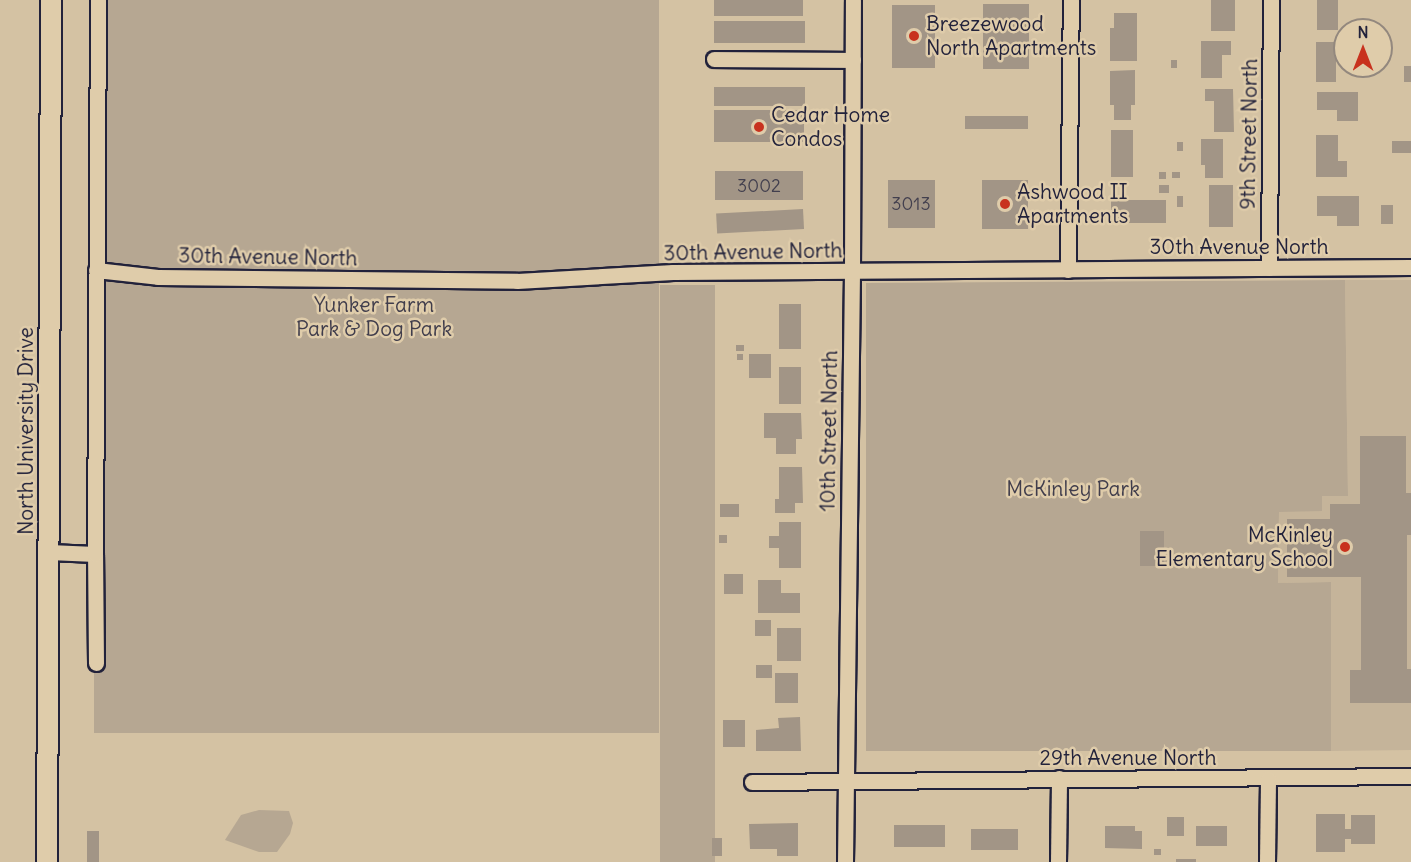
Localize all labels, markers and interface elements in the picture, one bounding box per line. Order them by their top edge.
place label: Breezewood North Apartments [926,11,1096,61]
north arrow [1333,18,1393,78]
text: N [1357,22,1369,42]
marker: Breezewood North Apartments [907,29,921,43]
street label: 9th Street North [1235,58,1263,210]
place label: Cedar Home Condos [771,102,890,152]
marker: Cedar Home Condos [752,120,766,134]
house number: 3002 [737,175,781,197]
place label: Ashwood II Apartments [1017,179,1128,229]
house number: 3013 [891,193,931,215]
marker: Ashwood II Apartments [998,197,1012,211]
street label: 30th Avenue North [1149,234,1329,260]
street label: 30th Avenue North [663,238,843,266]
street label: 30th Avenue North [178,243,358,271]
park label: Yunker Farm Park & Dog Park [296,292,452,342]
street label: North University Drive [13,327,39,535]
street label: 10th Street North [815,350,843,512]
park label: McKinley Park [1006,476,1140,502]
place label: McKinley Elementary School [1156,522,1333,572]
marker: McKinley Elementary School [1338,540,1352,554]
street label: 29th Avenue North [1039,745,1217,771]

